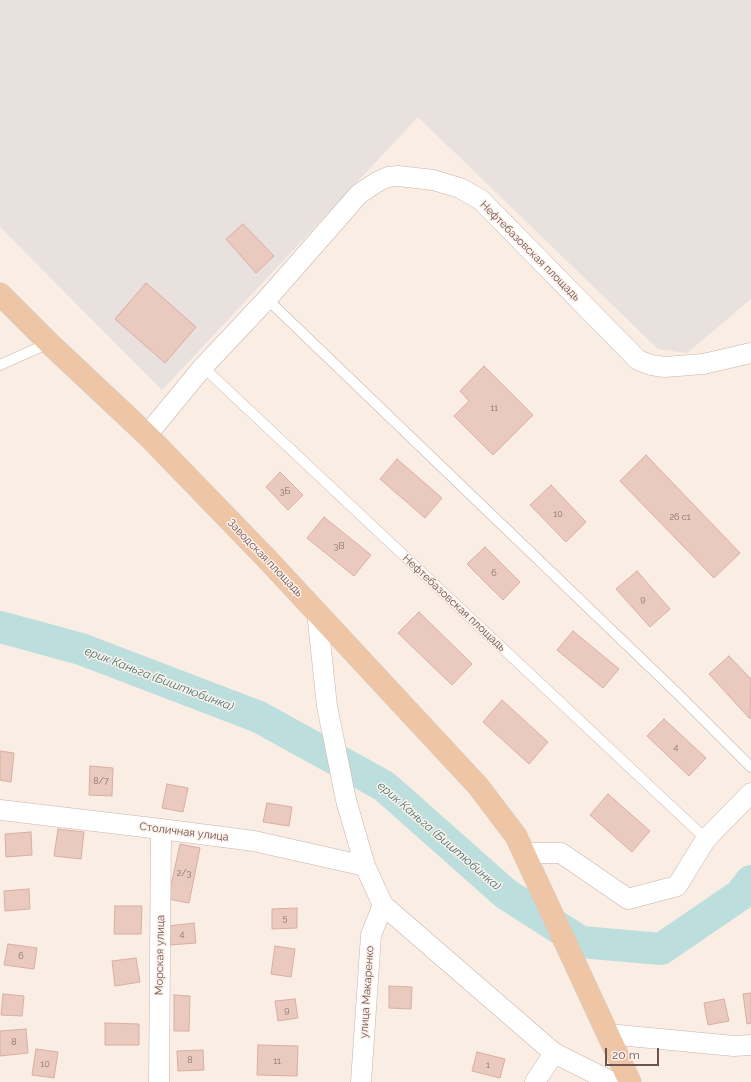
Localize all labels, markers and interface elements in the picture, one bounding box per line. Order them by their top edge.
street label: Нефтебазовская площадь [477,198,583,304]
house number: 11 [490,403,498,413]
house number: 3Б [280,486,290,496]
house number: 10 [553,509,563,519]
house number: 26 с1 [669,512,691,522]
street label: Заводская площадь [225,516,305,600]
house number: 3В [334,541,344,551]
street label: Нефтебазовская площадь [400,552,508,654]
house number: 6 [491,568,497,578]
house number: 9 [640,594,646,604]
water label: ерик Каньга (Биштюбинка) [82,644,236,714]
house number: 4 [674,742,678,752]
house number: 8/7 [93,776,109,786]
water label: ерик Каньга (Биштюбинка) [374,779,504,893]
street label: Столичная улица [139,820,229,844]
house number: 2/3 [177,868,191,878]
house number: 5 [283,913,287,923]
street label: Морская улица [153,915,167,995]
house number: 4 [180,929,184,939]
street label: улица Макаренко [357,945,377,1039]
house number: 6 [18,951,24,961]
house number: 9 [284,1005,290,1015]
house number: 8 [11,1037,17,1047]
scale bar [607,1040,661,1066]
text: 20 m [612,1048,640,1062]
house number: 8 [187,1055,193,1065]
house number: 11 [273,1056,281,1066]
house number: 10 [40,1059,50,1069]
house number: 1 [486,1060,490,1070]

